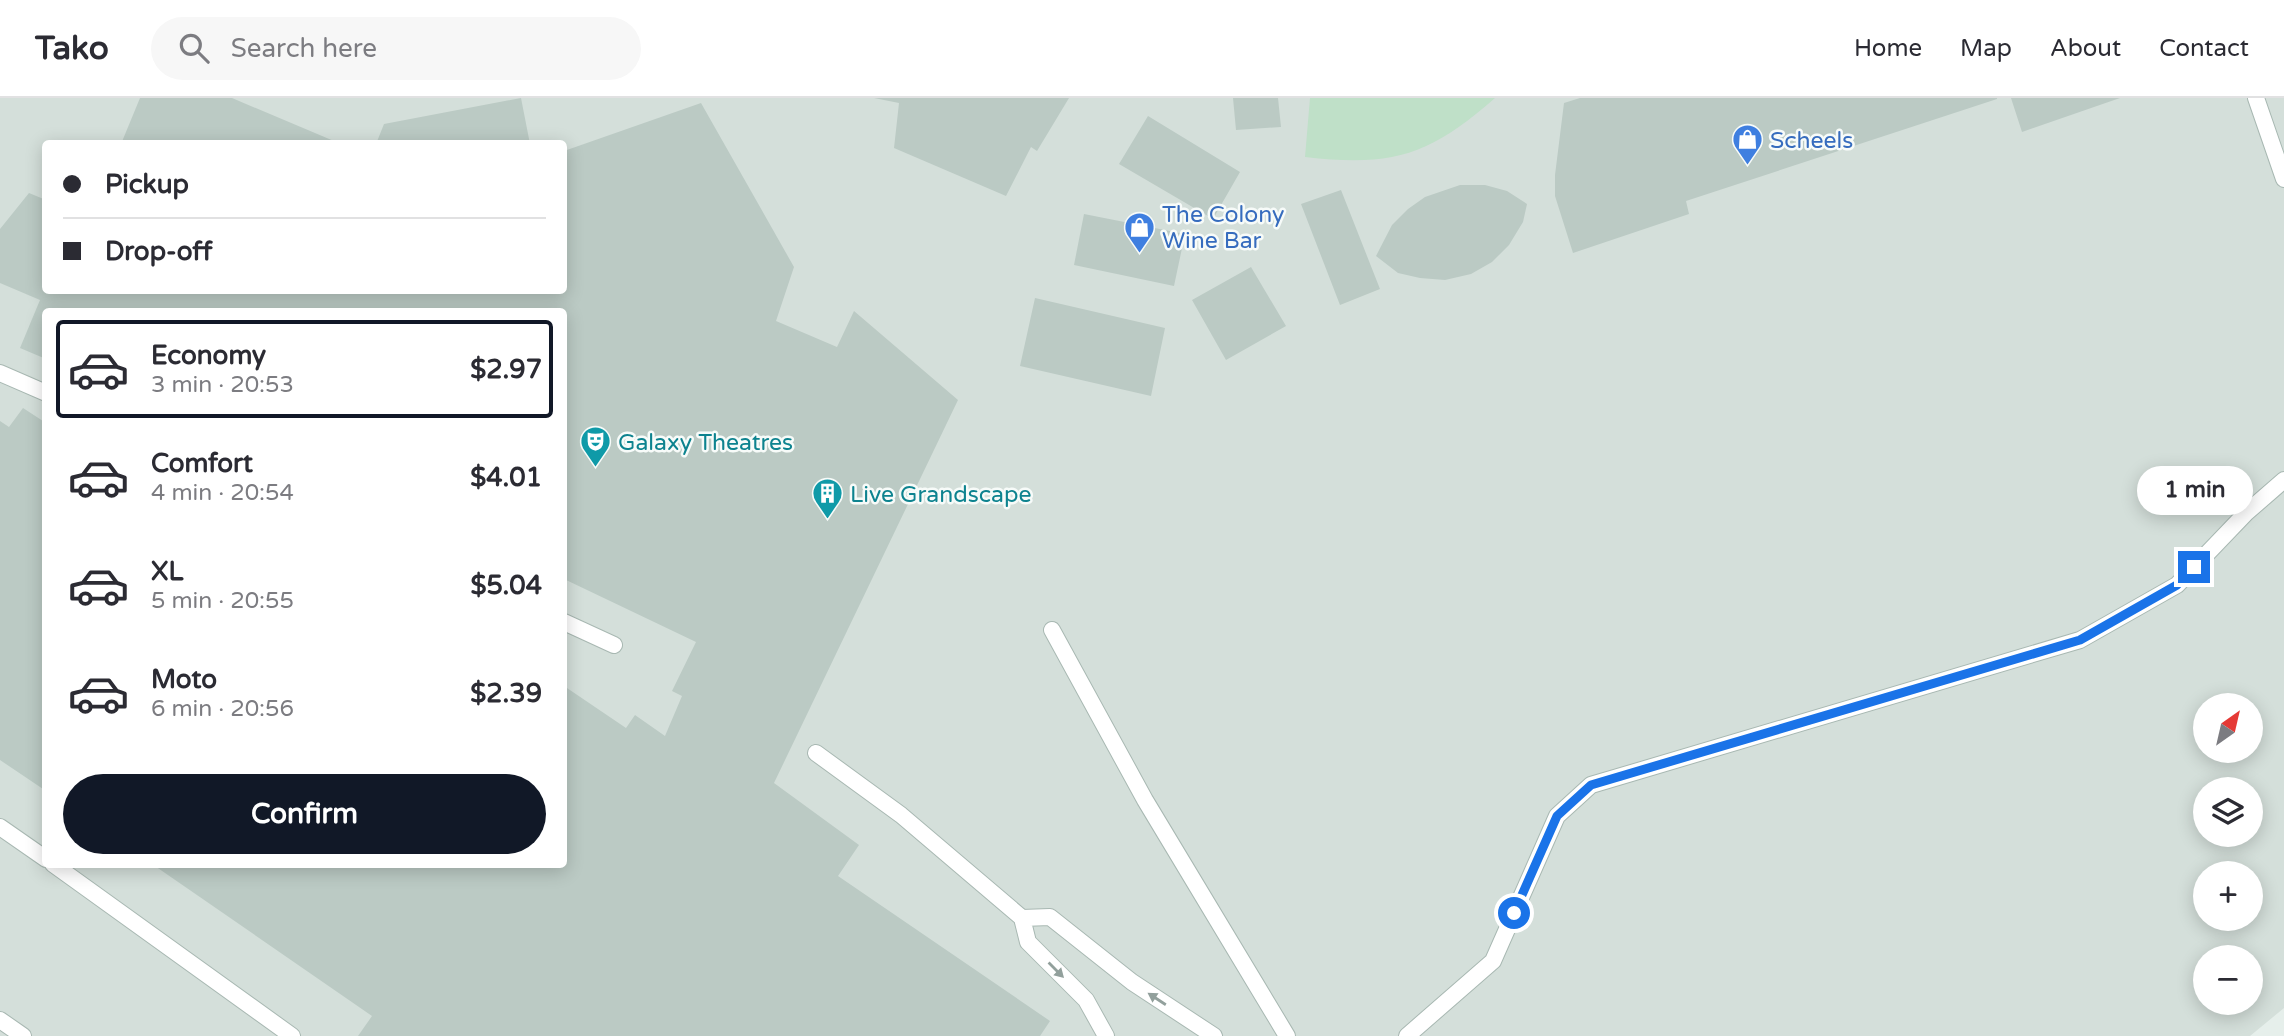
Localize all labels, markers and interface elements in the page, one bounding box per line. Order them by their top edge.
search box [151,17,641,80]
text: Tako [35,29,109,68]
icon: search [175,29,213,67]
text: Search here [231,33,377,64]
text: Home [1854,34,1922,63]
text: Map [1960,34,2012,63]
text: About [2050,34,2121,63]
text: Contact [2159,34,2249,63]
shop icon: Scheels [1730,123,1764,167]
place label: Scheels [1770,127,1853,155]
text: Pickup [105,169,189,200]
place label: The Colony Wine Bar [1162,201,1284,255]
shop icon: The Colony Wine Bar [1122,210,1156,254]
text: Drop-off [105,236,212,267]
icon: car [67,338,130,401]
text: Economy [151,340,266,371]
text: $2.97 [470,354,542,385]
text: 3 min · 20:53 [151,371,294,399]
theatre icon: Galaxy Theatres [578,425,612,469]
place label: Galaxy Theatres [618,429,793,457]
icon: car [67,446,130,509]
text: Comfort [151,448,253,479]
text: $4.01 [470,462,542,493]
callout: 1 min [2136,466,2252,514]
text: 1 min [2164,476,2226,504]
building icon: Live Grandscape [810,477,844,521]
text: 4 min · 20:54 [151,479,294,507]
place label: Live Grandscape [850,481,1031,509]
route end [2178,551,2210,583]
icon: car [67,554,130,617]
text: XL [151,556,183,587]
text: $5.04 [470,570,542,601]
text: 5 min · 20:55 [151,587,294,615]
icon: car [67,662,130,725]
text: Moto [151,664,217,695]
text: $2.39 [470,678,542,709]
north arrow [2193,693,2263,763]
map controls [2193,693,2263,1015]
text: 6 min · 20:56 [151,695,294,723]
button: Confirm [63,774,546,854]
button: layers [2193,777,2263,847]
button: + [2193,861,2263,931]
route start [1498,897,1530,929]
button: − [2193,945,2263,1015]
one-way arrow [1047,962,1064,978]
one-way arrow [1147,992,1167,1005]

